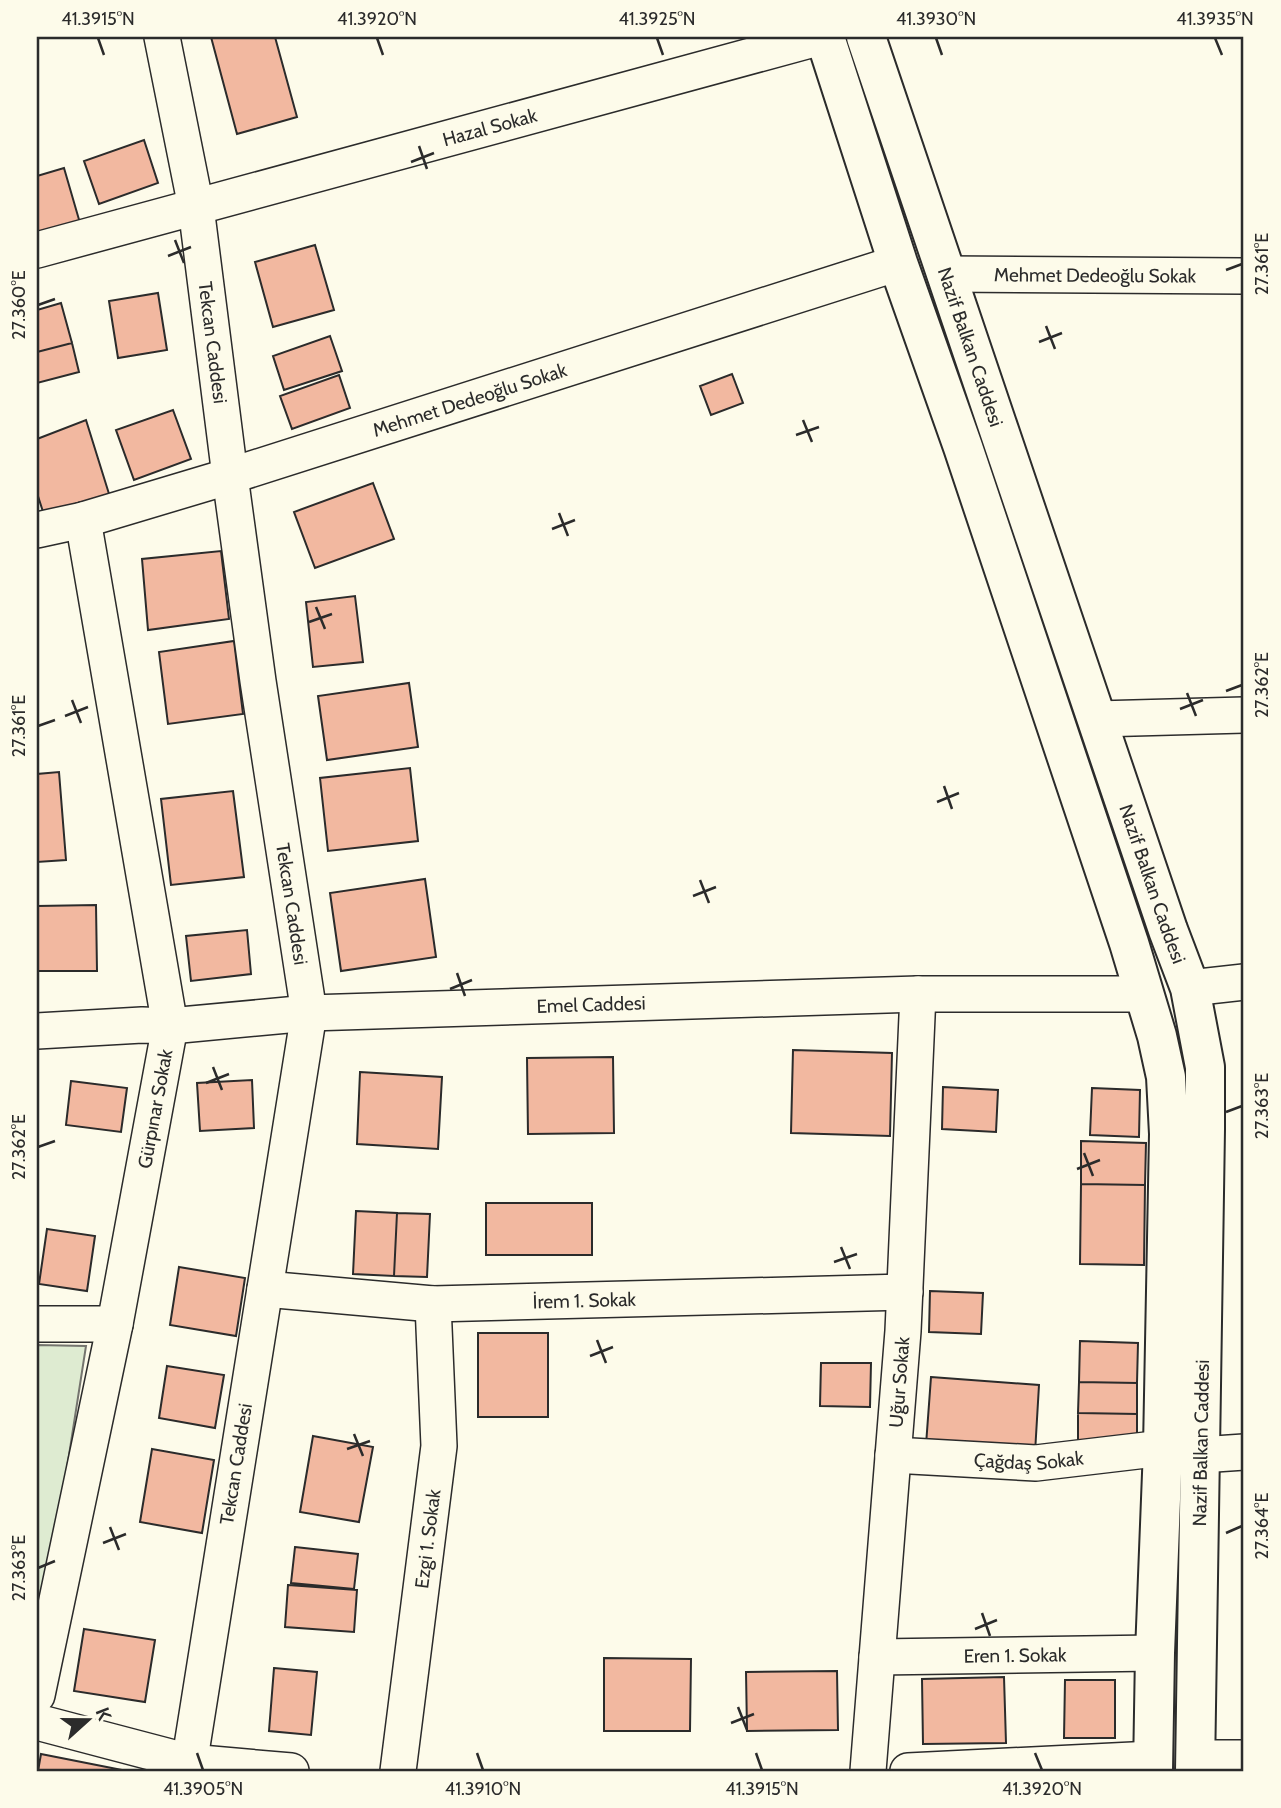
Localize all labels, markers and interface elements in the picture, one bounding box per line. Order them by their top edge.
text: 41.3915°N [61,8,135,30]
text: 41.3920°N [337,8,417,30]
text: 41.3925°N [618,8,696,30]
text: 41.3930°N [896,8,976,30]
text: 41.3935°N [1176,8,1254,30]
street label: Hazal Sokak [440,103,540,151]
text: 27.361°E [1251,233,1273,295]
street label: Mehmet Dedeoğlu Sokak [994,263,1197,287]
street label: Nazif Balkan Caddesi [933,264,1008,429]
text: 27.360°E [8,270,30,340]
street label: Tekcan Caddesi [194,280,232,405]
street label: Mehmet Dedeoğlu Sokak [370,358,570,441]
text: 27.362°E [1251,652,1273,718]
text: 27.361°E [8,695,30,757]
street label: Nazif Balkan Caddesi [1115,801,1191,967]
street label: Tekcan Caddesi [272,842,313,966]
street label: Emel Caddesi [536,991,646,1017]
street label: Gürpınar Sokak [132,1047,177,1170]
text: 27.363°E [1251,1073,1273,1139]
text: 27.362°E [8,1114,30,1180]
street label: İrem 1. Sokak [532,1287,637,1313]
street label: Uğur Sokak [884,1335,914,1429]
street label: Nazif Balkan Caddesi [1188,1359,1214,1527]
street label: Tekcan Caddesi [215,1402,257,1526]
street label: Çağdaş Sokak [973,1446,1085,1474]
street label: Ezgi 1. Sokak [410,1488,445,1590]
text: 27.364°E [1251,1493,1273,1559]
text: 27.363°E [8,1535,30,1601]
street label: Eren 1. Sokak [963,1643,1067,1667]
north arrow [52,1686,122,1756]
text: K [91,1704,116,1724]
text: 41.3905°N [163,1778,243,1800]
text: 41.3910°N [445,1778,521,1800]
text: 41.3915°N [725,1778,799,1800]
text: 41.3920°N [1002,1778,1082,1800]

